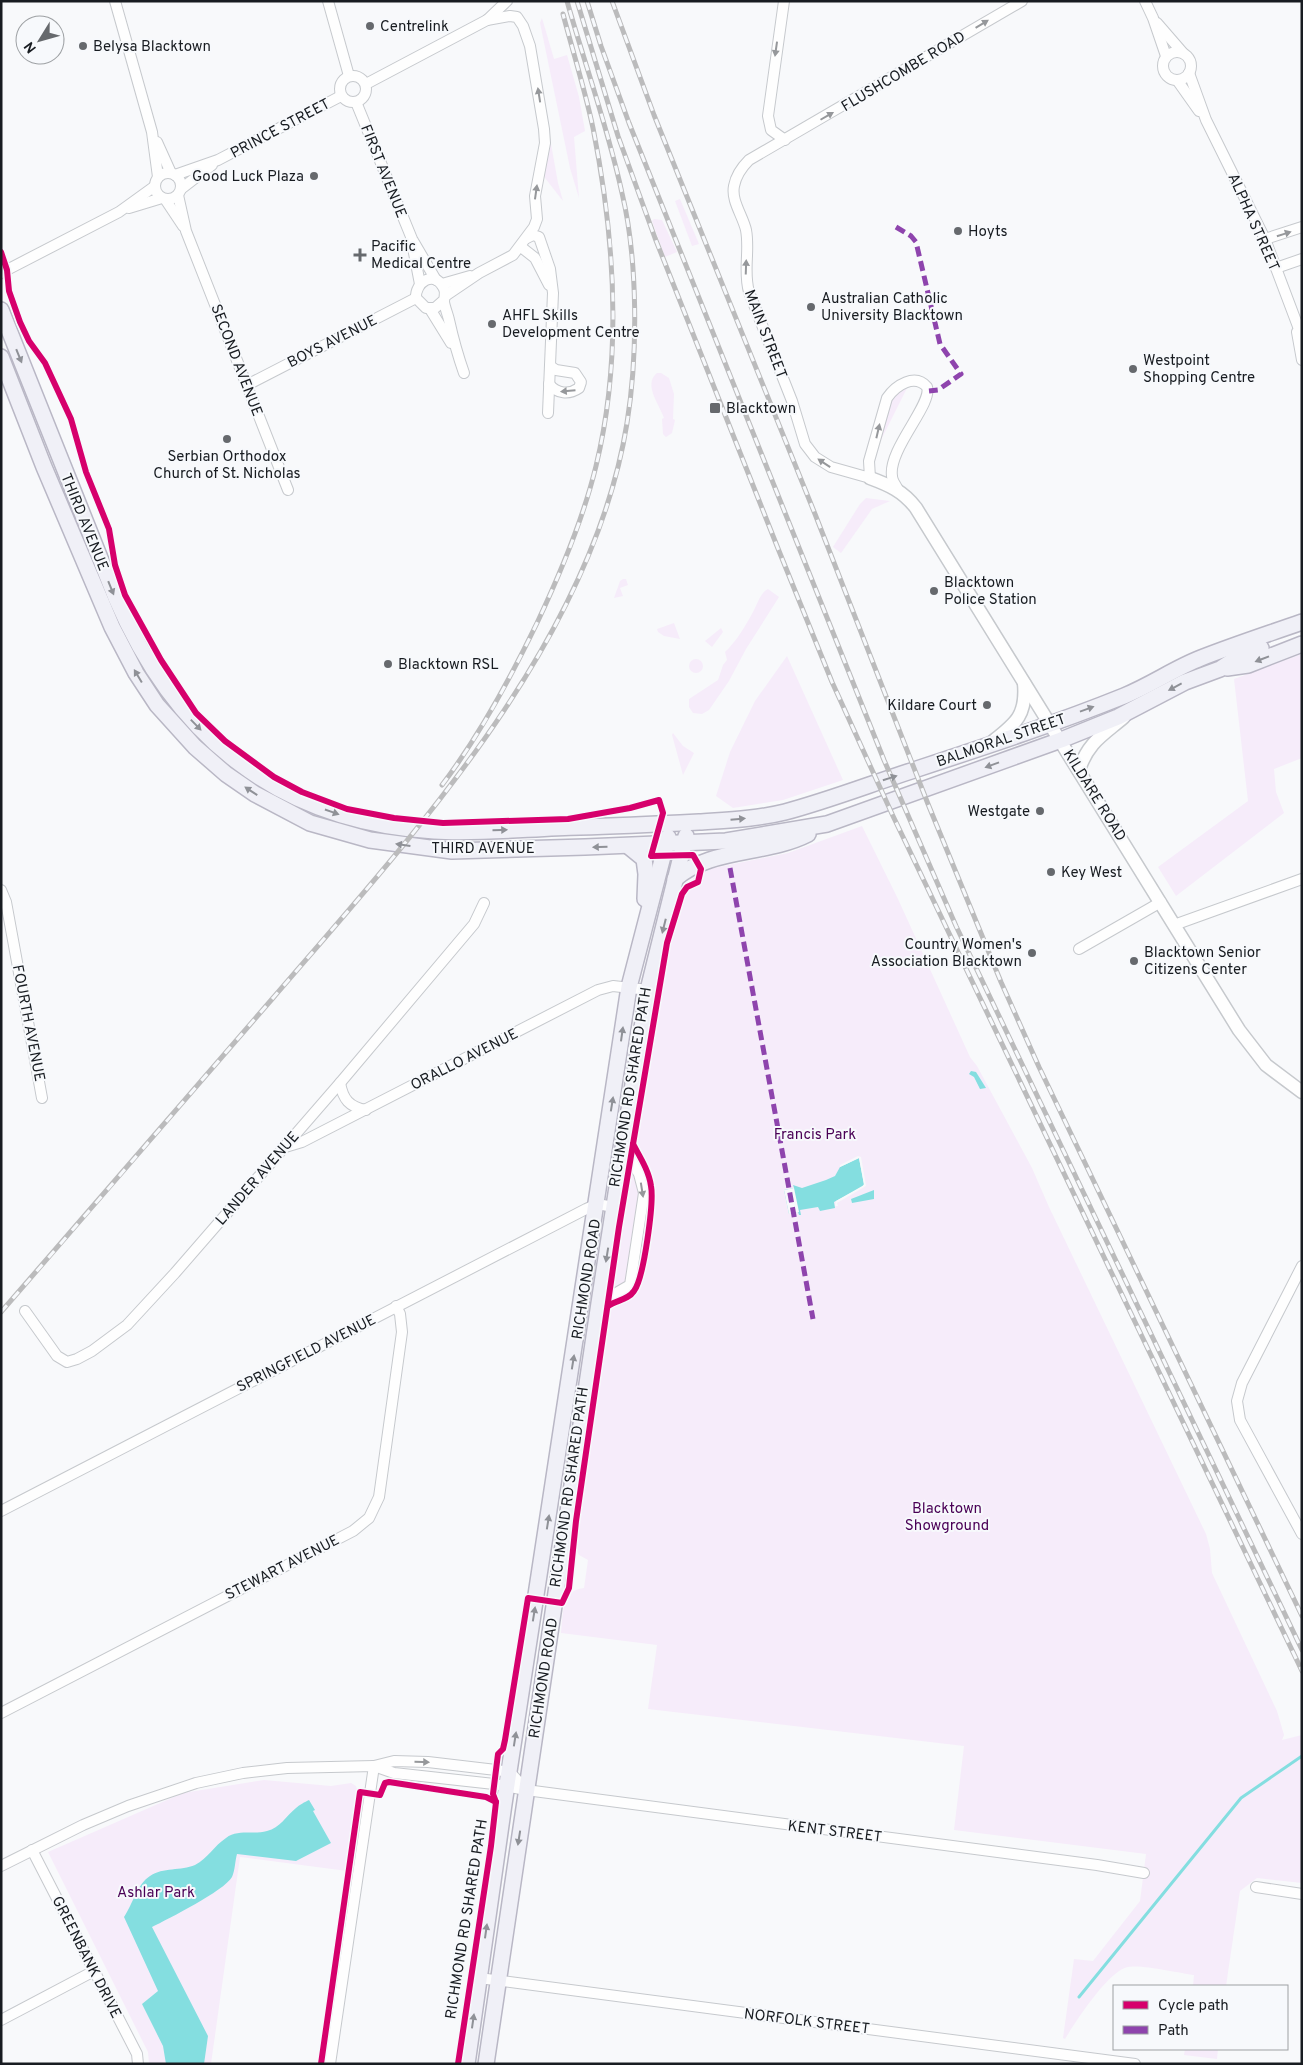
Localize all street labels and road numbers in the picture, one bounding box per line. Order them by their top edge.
street label: FLUSHCOMBE ROAD [838,28,969,117]
street label: PRINCE STREET [228,95,334,164]
street label: FIRST AVENUE [355,122,410,221]
street label: ALPHA STREET [1223,171,1283,274]
street label: MAIN STREET [739,287,790,382]
street label: SECOND AVENUE [205,302,266,419]
street label: BOYS AVENUE [285,312,381,373]
street label: THIRD AVENUE [55,471,112,574]
street label: BALMORAL STREET [934,710,1069,772]
street label: KILDARE ROAD [1058,746,1130,845]
street label: THIRD AVENUE [431,840,535,859]
street label: FOURTH AVENUE [7,963,48,1083]
street label: RICHMOND RD SHARED PATH [606,986,657,1189]
street label: ORALLO AVENUE [408,1025,522,1096]
street label: LANDER AVENUE [212,1128,304,1230]
street label: RICHMOND ROAD [569,1218,606,1341]
street label: SPRINGFIELD AVENUE [234,1311,379,1398]
street label: RICHMOND RD SHARED PATH [547,1386,594,1589]
street label: STEWART AVENUE [222,1531,343,1605]
street label: RICHMOND ROAD [526,1617,563,1740]
street label: KENT STREET [787,1817,883,1848]
street label: RICHMOND RD SHARED PATH [442,1818,493,2021]
street label: GREENBANK DRIVE [47,1893,125,2022]
street label: NORFOLK STREET [743,2005,871,2040]

